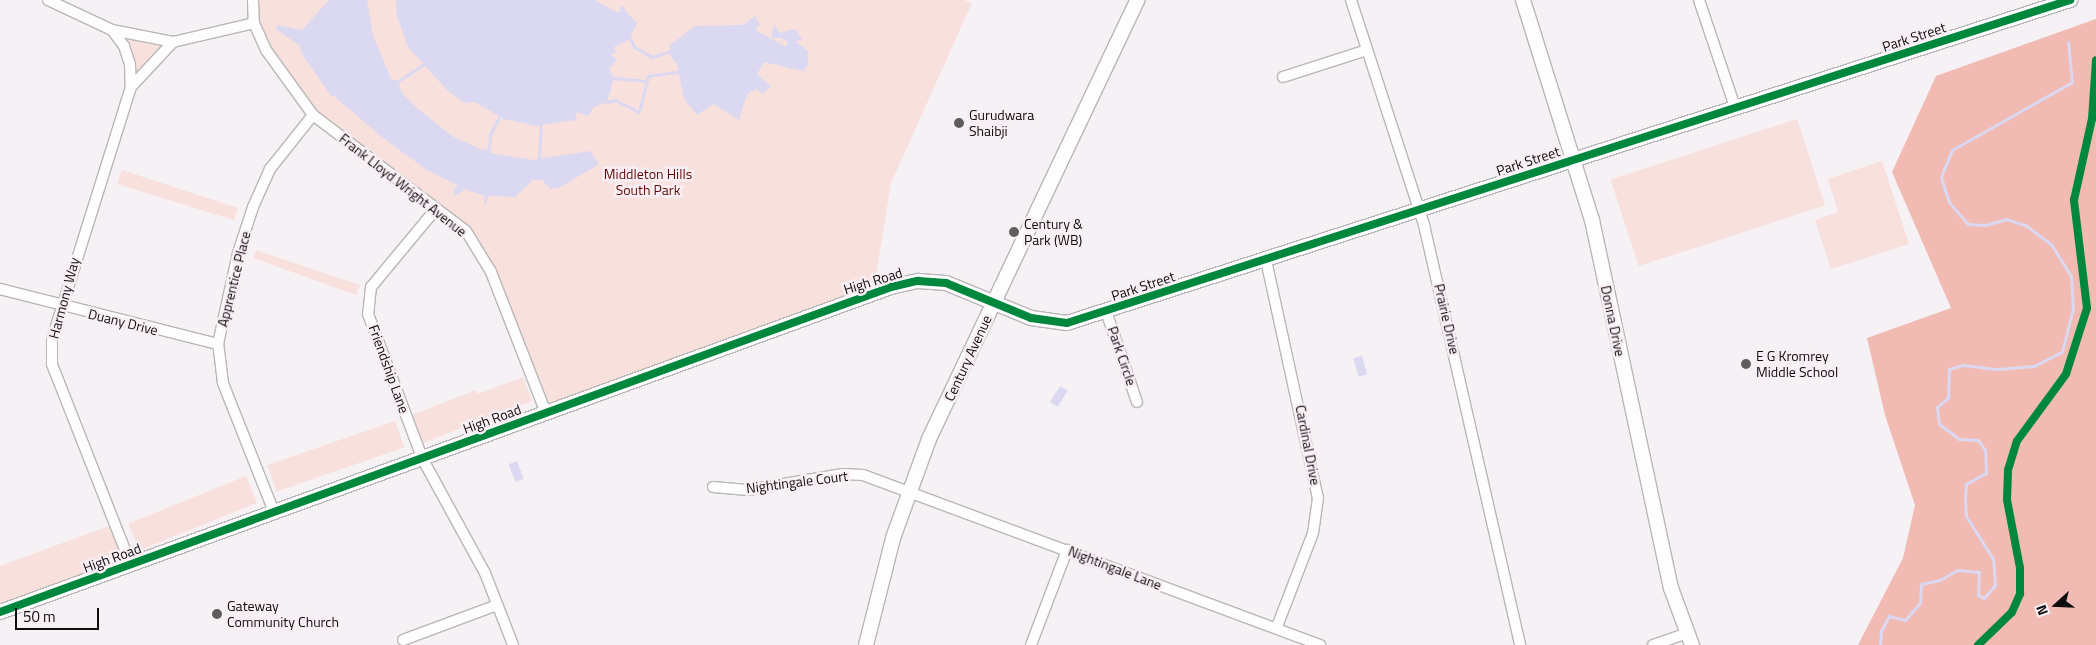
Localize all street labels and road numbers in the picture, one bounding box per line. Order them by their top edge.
street label: Park Street [1880,19,1948,55]
street label: Frank Lloyd Wright Avenue [336,130,470,240]
street label: Park Street [1494,143,1562,179]
street label: Apprentice Place [214,229,254,329]
street label: Harmony Way [45,255,83,341]
street label: High Road [842,264,904,298]
street label: Park Street [1109,268,1177,304]
street label: Prairie Drive [1431,282,1463,356]
street label: Donna Drive [1597,284,1629,358]
street label: Duany Drive [86,305,160,339]
street label: Century Avenue [941,312,995,404]
street label: Friendship Lane [365,323,413,415]
street label: Park Circle [1104,324,1140,388]
street label: High Road [461,401,523,437]
street label: Cardinal Drive [1292,404,1324,486]
street label: Nightingale Court [745,467,849,497]
street label: High Road [81,540,143,576]
street label: Nightingale Lane [1066,542,1164,594]

